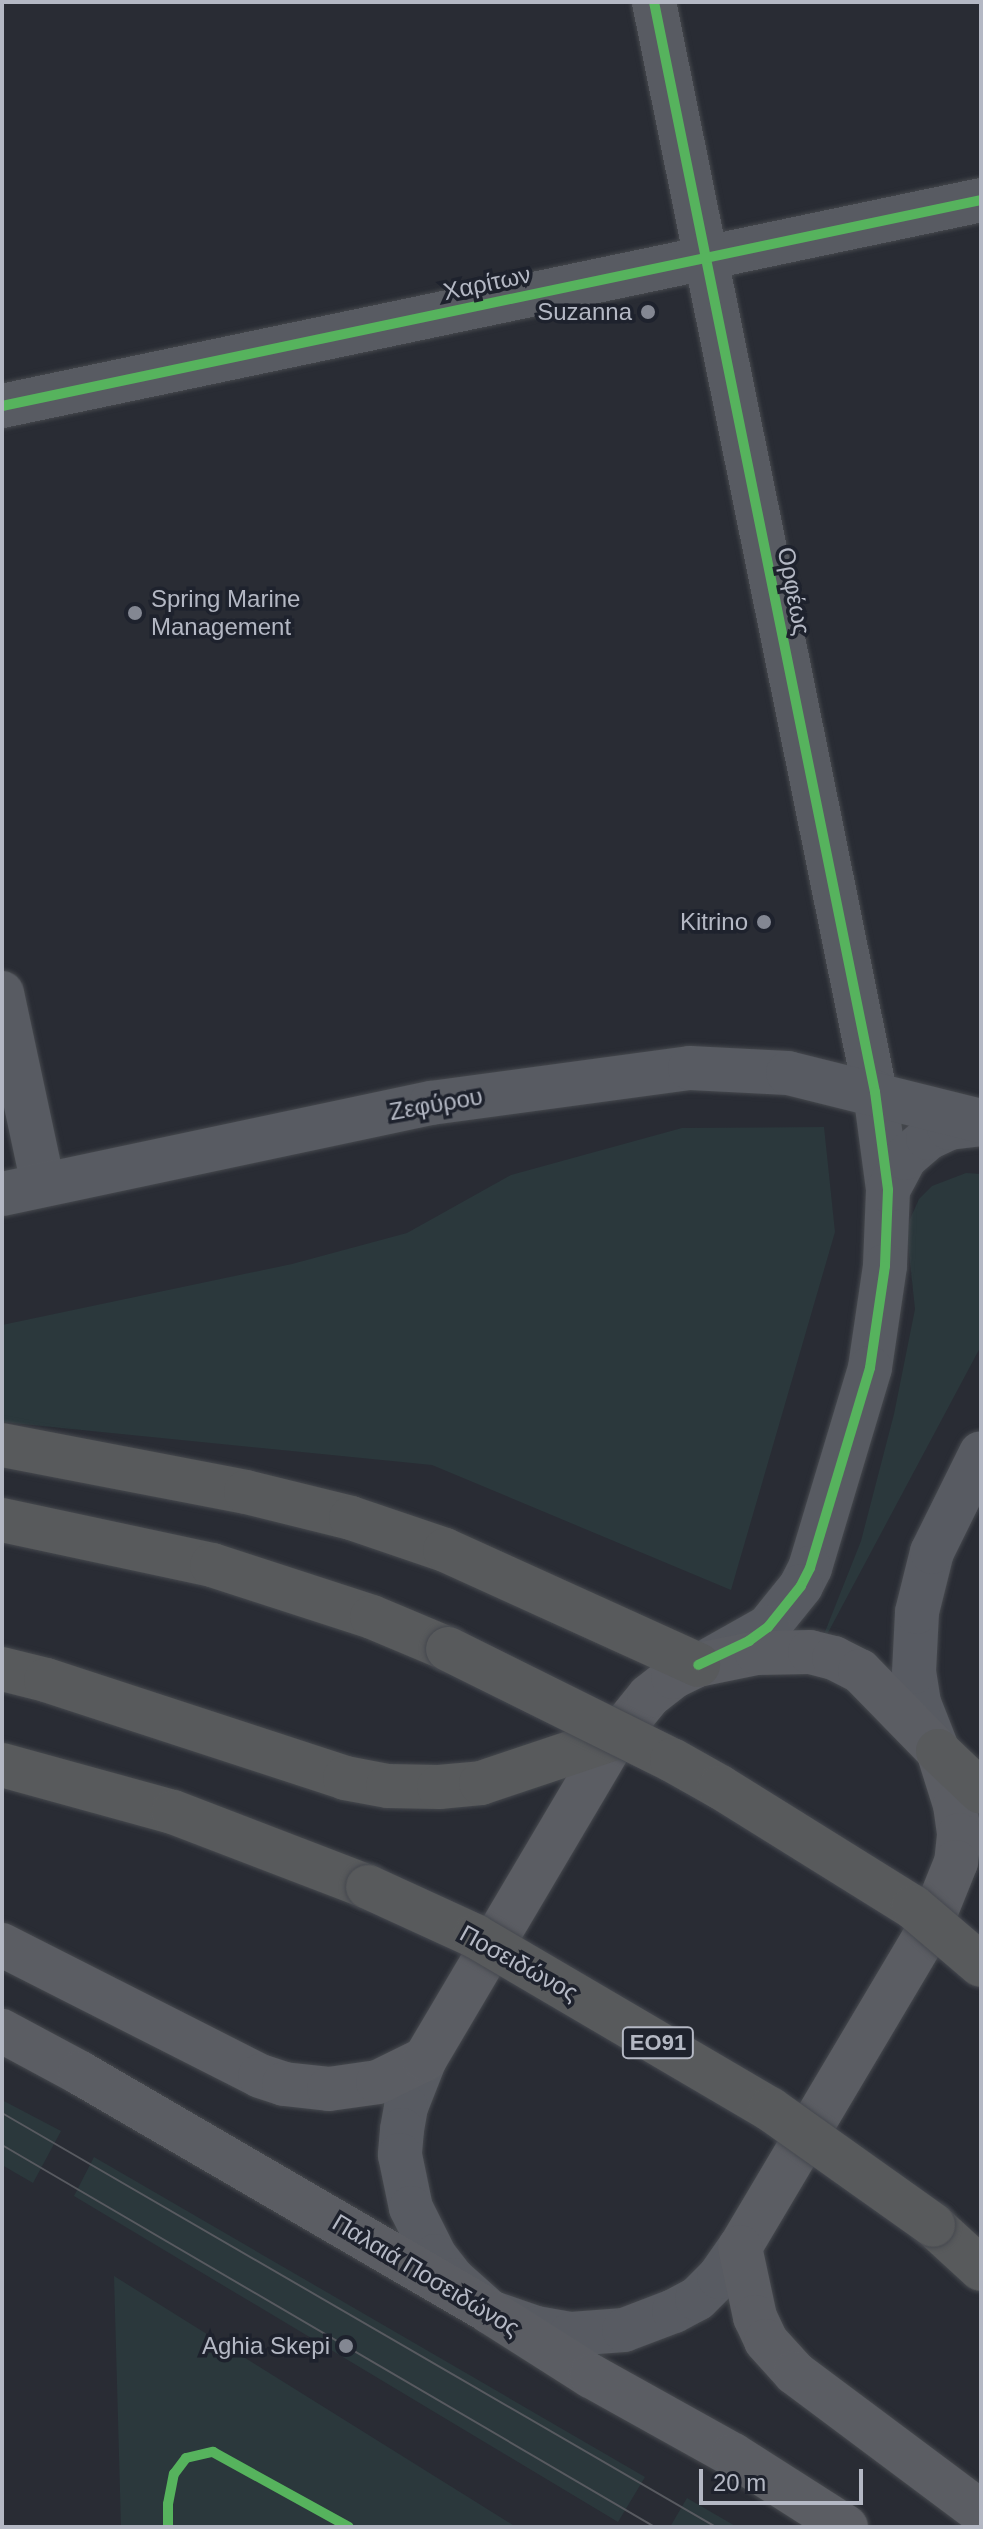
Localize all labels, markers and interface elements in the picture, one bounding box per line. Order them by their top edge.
street label: Χαρίτων [441,260,533,306]
place label: Suzanna [537,298,632,326]
marker: Suzanna [639,303,657,321]
street label: Ορφέως [771,545,817,637]
place label: Spring Marine Management [151,585,300,641]
marker: Spring Marine Management [126,604,144,622]
place label: Kitrino [680,908,748,936]
marker: Kitrino [755,913,773,931]
street label: Ζεφύρου [387,1082,485,1126]
street label: Ποσειδώνος [455,1919,583,2007]
road number: ΕΟ91 [620,2025,696,2061]
street label: Παλαιά Ποσειδώνος [327,2208,525,2342]
place label: Aghia Skepi [202,2332,330,2360]
marker: Aghia Skepi [337,2337,355,2355]
scale bar [703,2453,867,2503]
text: 20 m [713,2469,766,2496]

